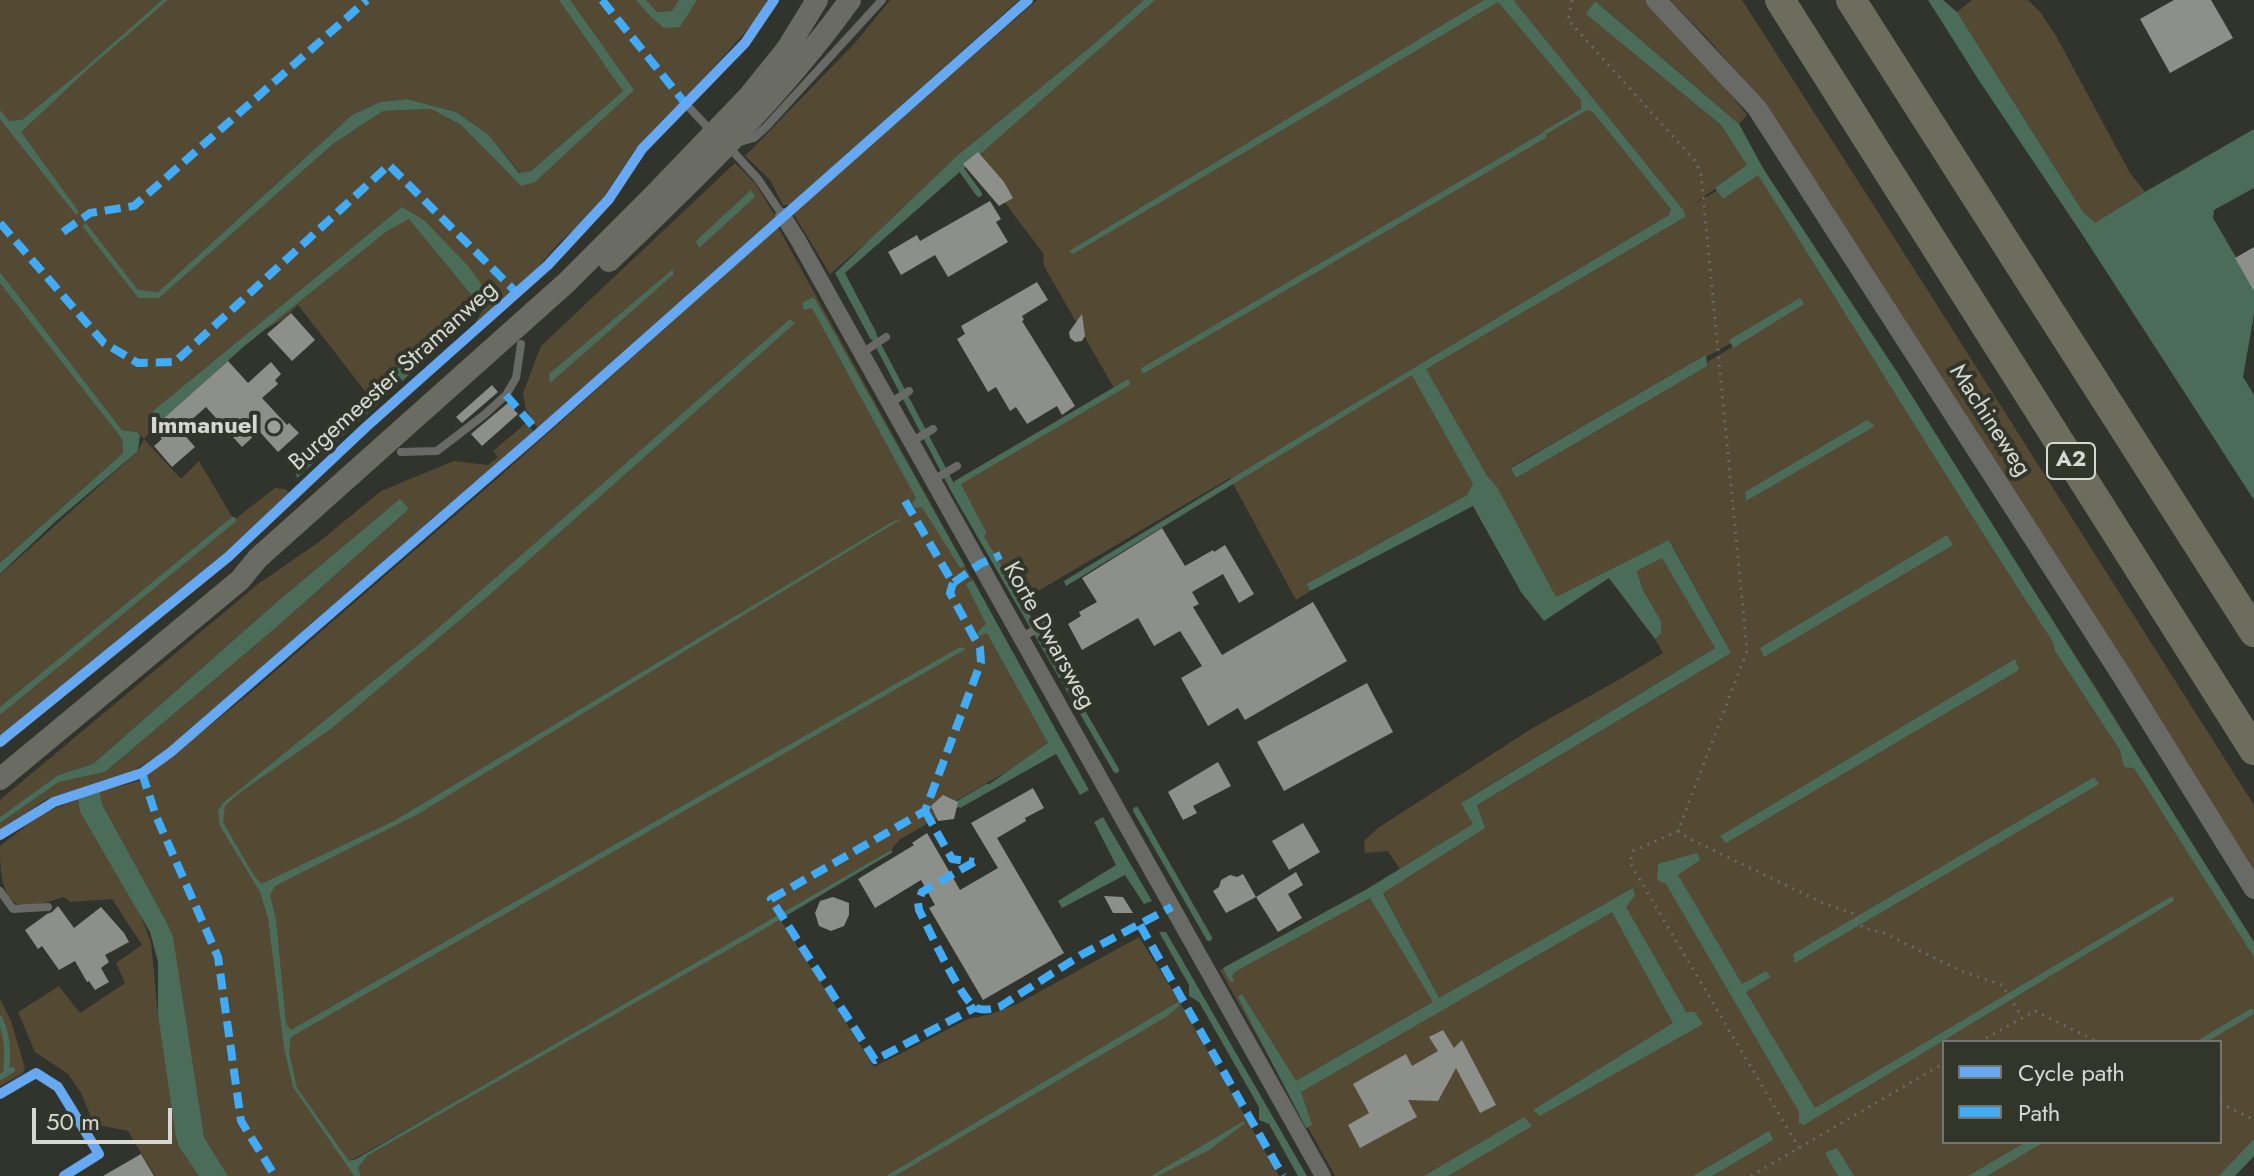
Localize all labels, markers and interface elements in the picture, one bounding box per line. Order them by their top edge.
street label: Burgemeester Stramanweg [284,276,504,478]
street label: Machineweg [1942,360,2036,482]
place label: Immanuel [150,413,258,441]
marker: Immanuel [265,418,283,436]
road number: A2 [2047,443,2095,479]
street label: Korte Dwarsweg [996,557,1100,715]
legend [1942,1040,2222,1144]
text: Cycle path [2018,1055,2125,1090]
scale bar [36,1092,176,1142]
text: Path [2018,1095,2060,1130]
text: 50 m [46,1104,100,1139]

